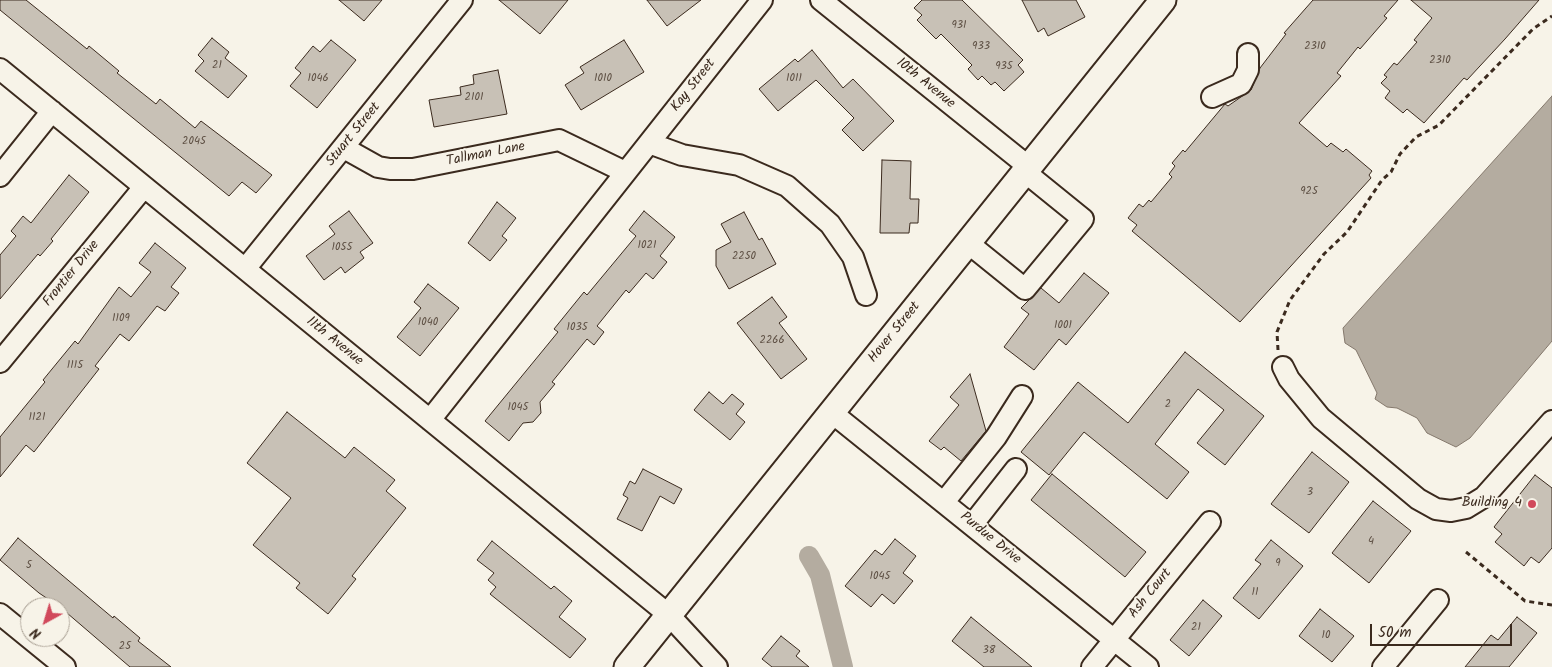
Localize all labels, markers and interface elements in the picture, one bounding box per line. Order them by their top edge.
house number: 931 [951,19,967,33]
house number: 933 [972,40,990,54]
house number: 2310 [1304,40,1326,54]
house number: 2310 [1429,54,1451,68]
street label: 10th Avenue [892,55,958,113]
street label: Kay Street [668,56,720,116]
house number: 21 [212,59,222,73]
house number: 935 [995,60,1013,74]
house number: 1046 [307,72,329,86]
house number: 1010 [594,72,612,86]
house number: 1011 [786,72,802,86]
house number: 2101 [465,91,483,105]
street label: Stuart Street [323,100,385,170]
house number: 2045 [182,135,206,149]
street label: Tallman Lane [445,139,527,171]
house number: 925 [1300,185,1318,199]
street label: Frontier Drive [40,238,104,310]
house number: 1021 [638,239,656,253]
house number: 1055 [332,241,352,255]
house number: 2250 [732,250,756,264]
street label: Hover Street [865,299,925,367]
house number: 1109 [112,312,130,326]
street label: 11th Avenue [302,314,366,370]
house number: 1040 [418,316,438,330]
house number: 1001 [1054,319,1072,333]
house number: 1035 [566,321,588,335]
house number: 2266 [759,334,785,348]
house number: 1115 [67,359,83,373]
house number: 2 [1165,398,1171,412]
house number: 1045 [508,401,528,415]
house number: 1121 [29,411,45,425]
house number: 3 [1307,486,1313,500]
place label: Building 4 [1462,496,1522,512]
marker: Building 4 [1526,498,1538,510]
street label: Purdue Drive [956,509,1024,569]
house number: 4 [1368,535,1374,549]
house number: 9 [1275,557,1281,571]
house number: 5 [26,559,32,573]
street label: Ash Court [1126,566,1176,622]
house number: 1045 [870,570,890,584]
house number: 11 [1252,586,1258,600]
north arrow [20,597,70,647]
scale bar [1372,614,1514,646]
house number: 21 [1191,621,1201,635]
text: 50 m [1378,621,1412,645]
text: N [26,622,47,644]
house number: 10 [1322,629,1330,643]
house number: 25 [119,640,131,654]
house number: 38 [983,644,995,658]

